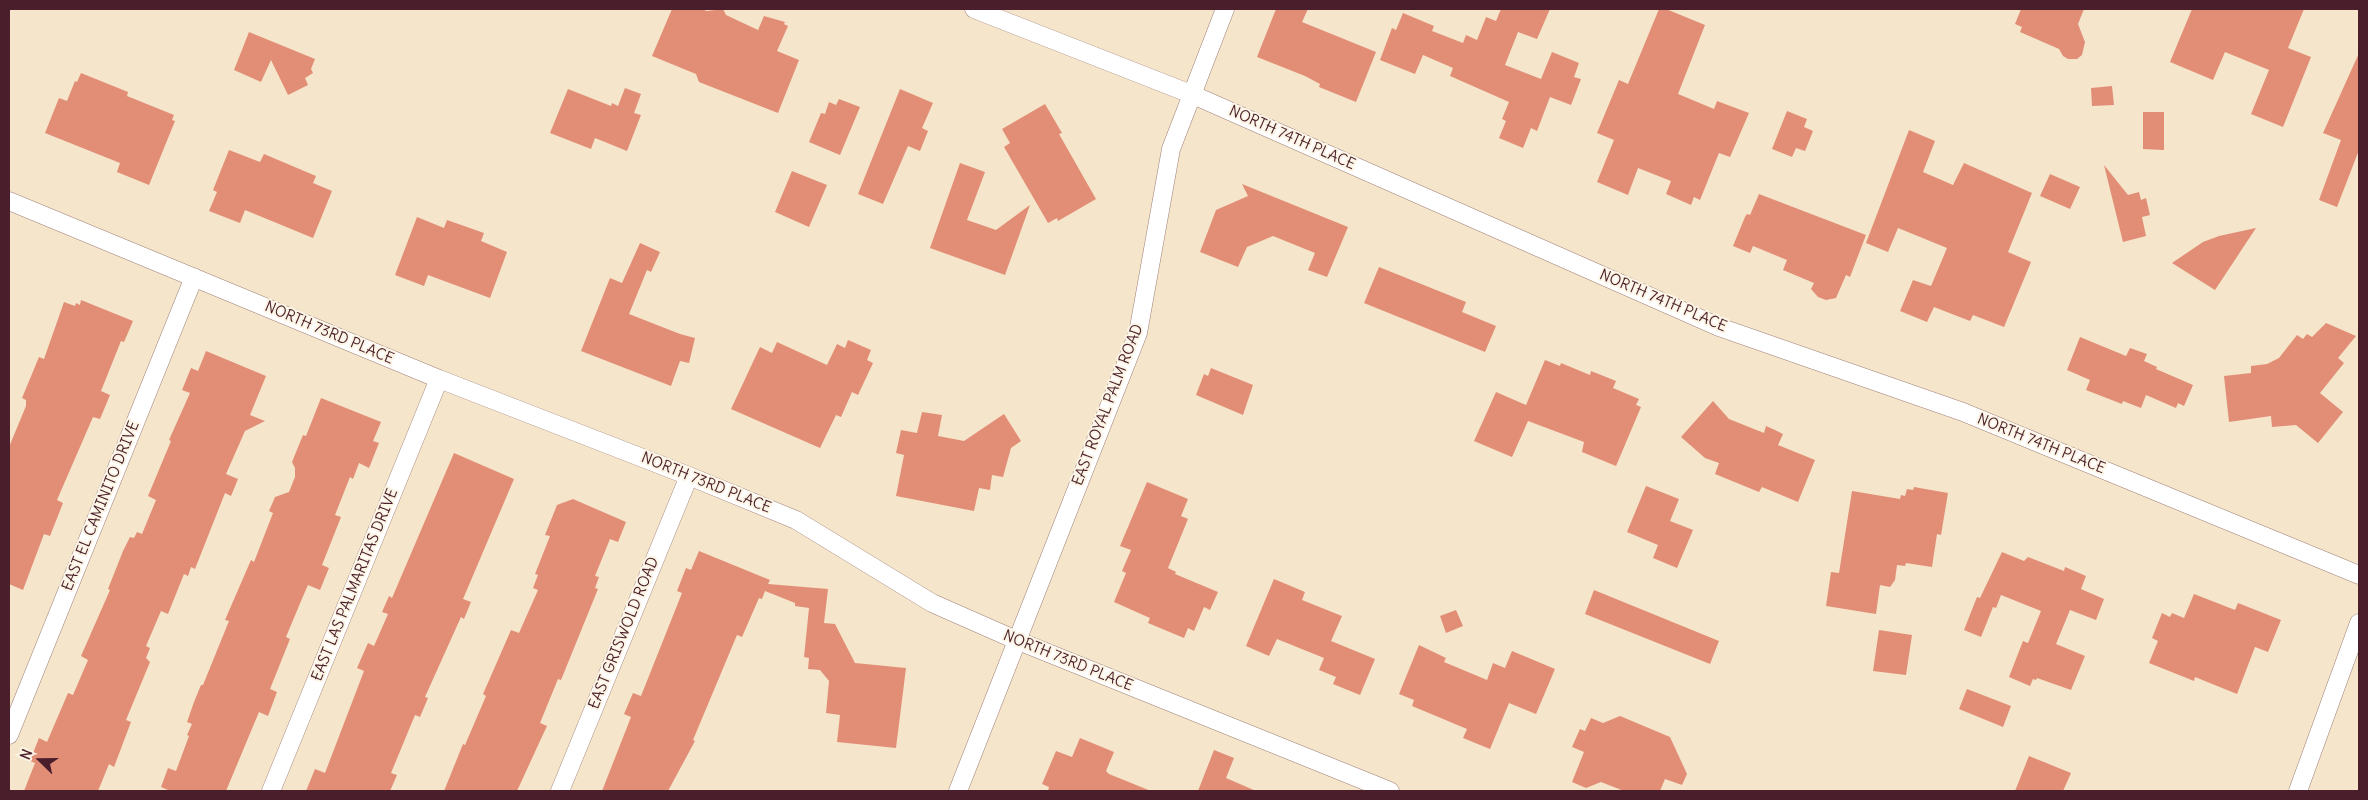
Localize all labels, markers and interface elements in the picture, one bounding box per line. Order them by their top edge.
street label: NORTH 74TH PLACE [1226,102,1358,174]
street label: NORTH 74TH PLACE [1597,266,1729,336]
street label: NORTH 73RD PLACE [262,298,396,368]
street label: EAST ROYAL PALM ROAD [1069,322,1147,488]
street label: NORTH 74TH PLACE [1974,410,2108,478]
street label: EAST EL CAMINITO DRIVE [59,419,143,593]
street label: NORTH 73RD PLACE [638,449,774,517]
street label: EAST LAS PALMARITAS DRIVE [308,486,402,684]
street label: EAST GRISWOLD ROAD [585,554,663,712]
street label: NORTH 73RD PLACE [1000,627,1136,695]
north arrow [15,735,65,785]
text: N [16,747,36,762]

